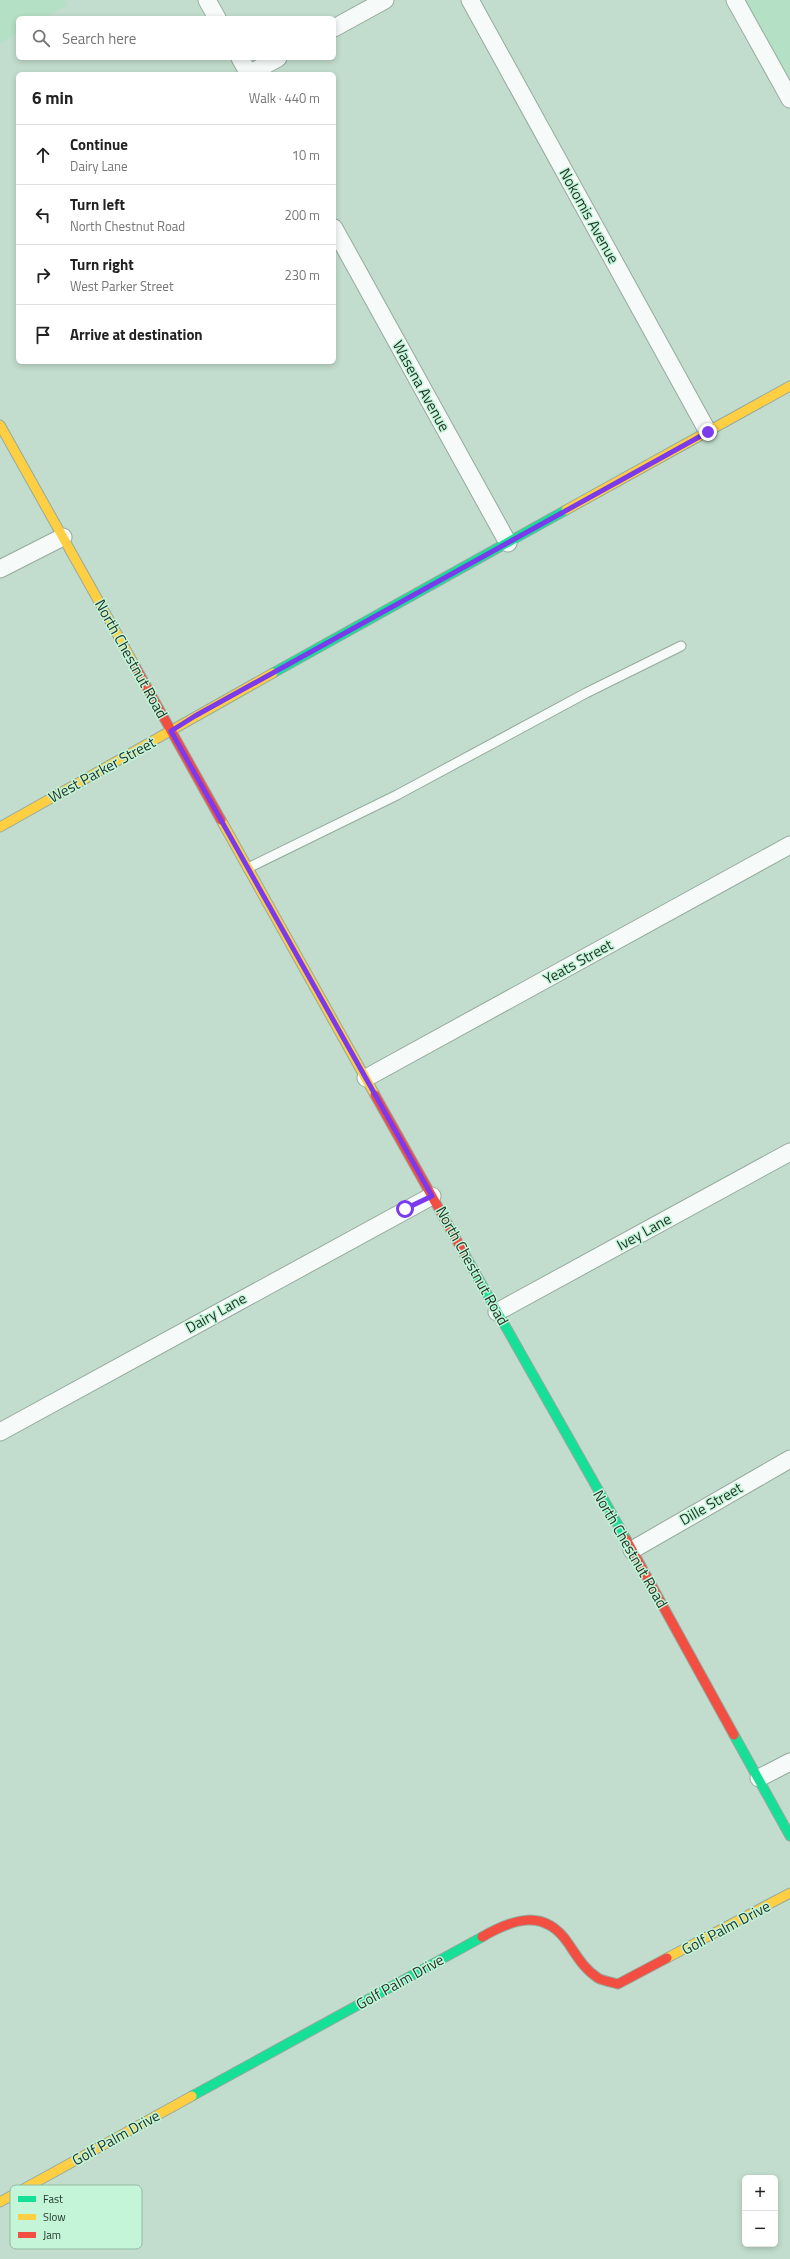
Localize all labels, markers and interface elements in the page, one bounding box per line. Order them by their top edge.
search box [16,16,336,60]
icon: search [30,27,52,49]
text: Search here [62,27,136,50]
text: 6 min [32,85,73,111]
text: Walk · 440 m [249,88,320,108]
text: Continue [70,133,128,156]
icon: ahead [32,144,54,166]
text: 10 m [292,145,320,165]
text: Dairy Lane [70,156,128,176]
street label: Nokomis Avenue [554,164,625,268]
text: Turn left [70,193,125,216]
icon: left [32,204,54,226]
text: 200 m [284,205,320,225]
text: North Chestnut Road [70,216,185,236]
text: Turn right [70,253,134,276]
icon: right [32,264,54,286]
text: 230 m [284,265,320,285]
text: West Parker Street [70,276,173,296]
text: Arrive at destination [70,323,203,346]
icon: arrive [32,324,54,346]
street label: Wasena Avenue [387,336,456,435]
route end [699,423,717,441]
street label: North Chestnut Road [89,595,174,722]
street label: West Parker Street [44,730,160,809]
street label: Yeats Street [539,933,617,990]
route start [396,1200,414,1218]
street label: North Chestnut Road [430,1202,515,1329]
street label: Ivey Lane [612,1207,675,1256]
street label: Dairy Lane [181,1286,250,1339]
street label: Dille Street [675,1476,747,1531]
street label: North Chestnut Road [587,1485,674,1612]
street label: Golf Palm Drive [677,1895,774,1961]
street label: Golf Palm Drive [352,1948,448,2015]
street label: Golf Palm Drive [68,2104,164,2171]
map controls [742,2175,778,2247]
button: + [742,2175,778,2211]
legend [10,2185,142,2249]
text: Fast [43,2191,63,2207]
text: Slow [43,2209,66,2225]
button: − [742,2211,778,2247]
text: Jam [43,2227,61,2243]

